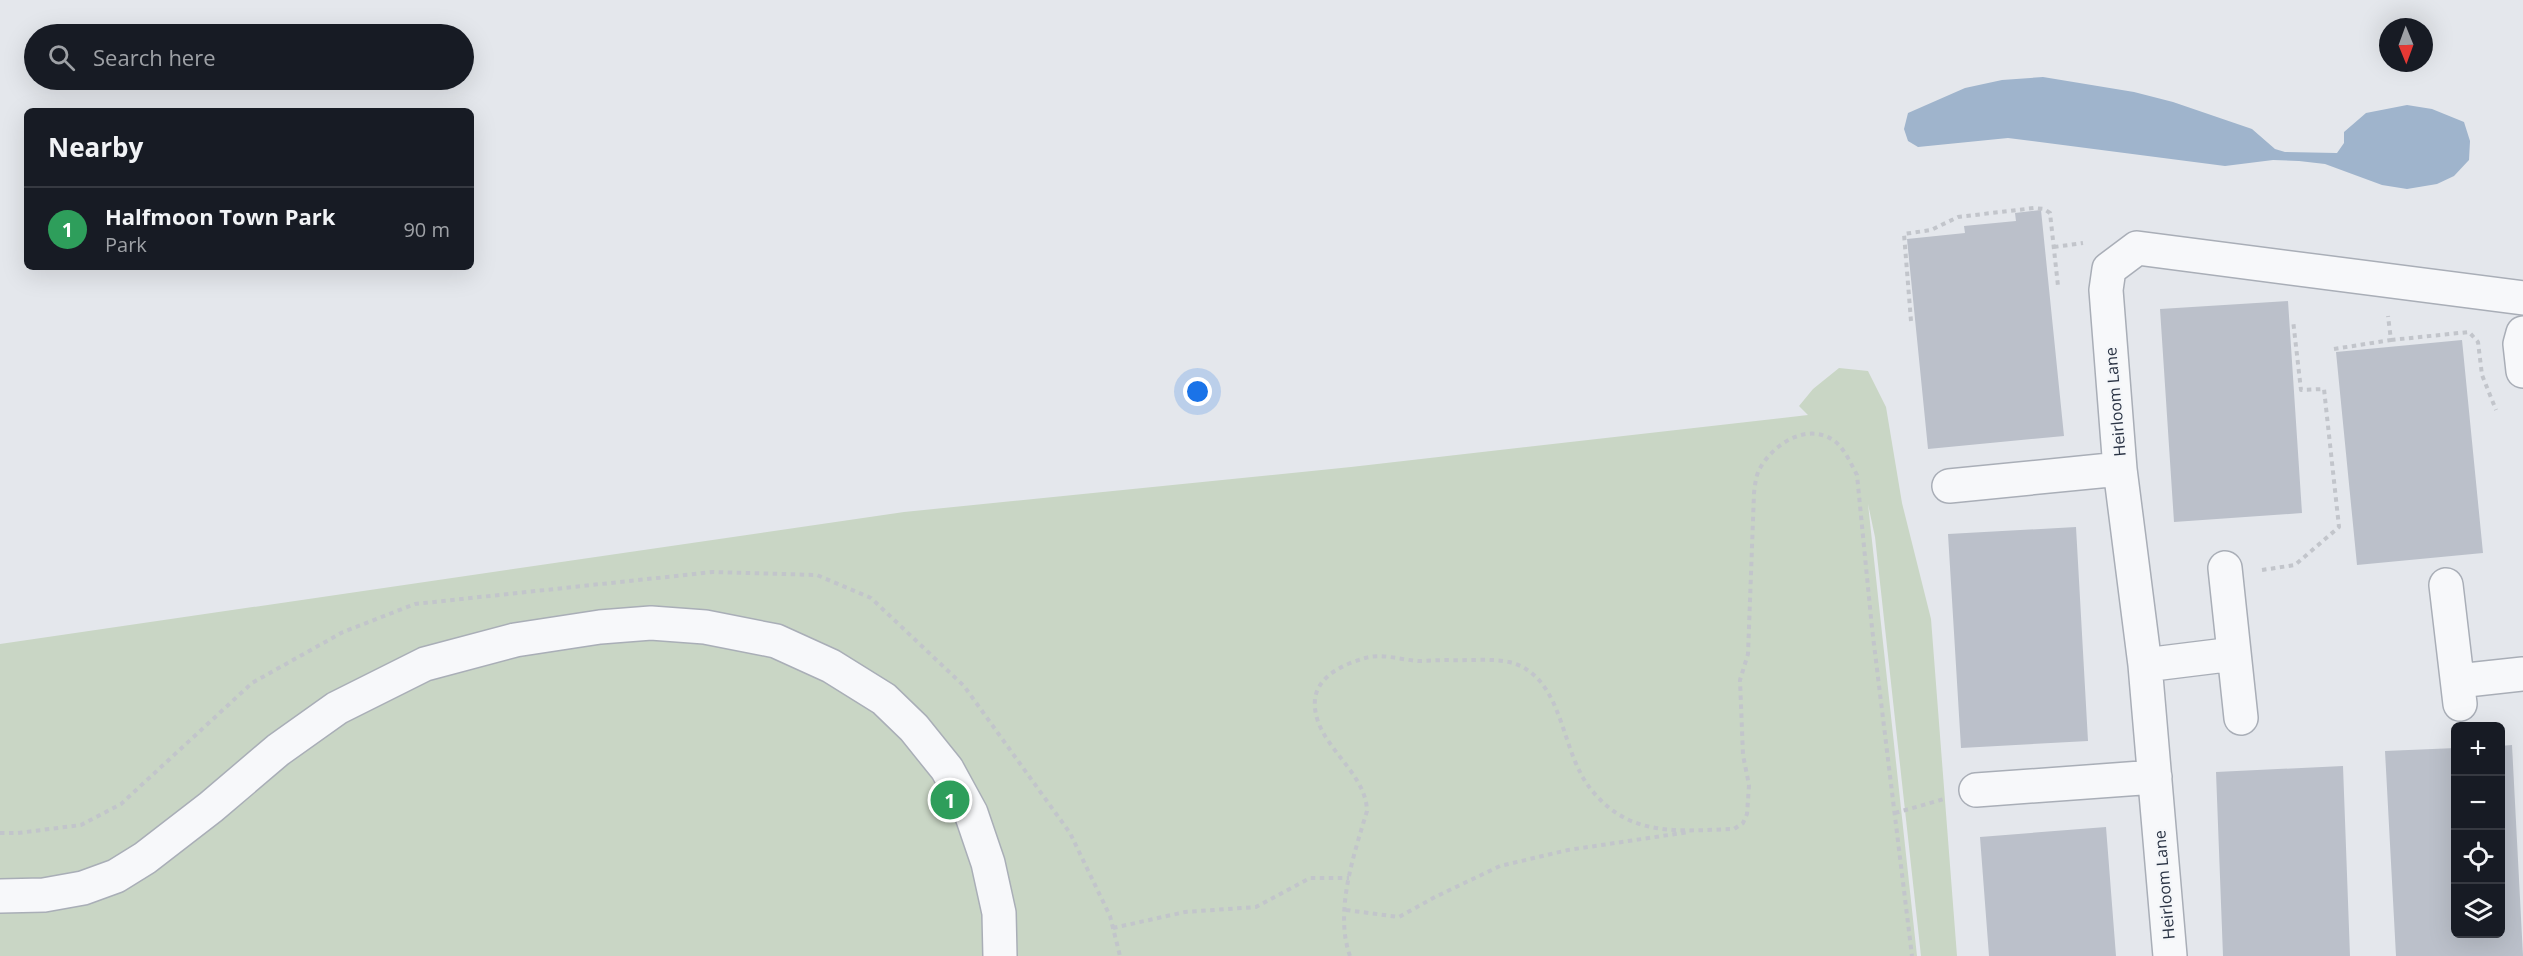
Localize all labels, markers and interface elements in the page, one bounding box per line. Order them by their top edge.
north arrow [2379,18,2433,72]
search box [24,24,474,90]
icon: search [45,41,78,74]
text: Search here [93,42,216,72]
text: Nearby [48,129,143,165]
text: Halfmoon Town Park [105,201,335,231]
text: 1 [62,216,73,243]
text: 90 m [403,216,450,243]
text: Park [105,231,147,258]
street label: Heirloom Lane [2099,346,2131,458]
your location [1183,377,1212,406]
map controls [2451,722,2505,938]
button: + [2451,722,2505,776]
button: − [2451,776,2505,830]
pin: 1 [930,778,970,822]
street label: Heirloom Lane [2148,829,2180,941]
button: locate [2451,830,2505,884]
button: layers [2451,884,2505,938]

